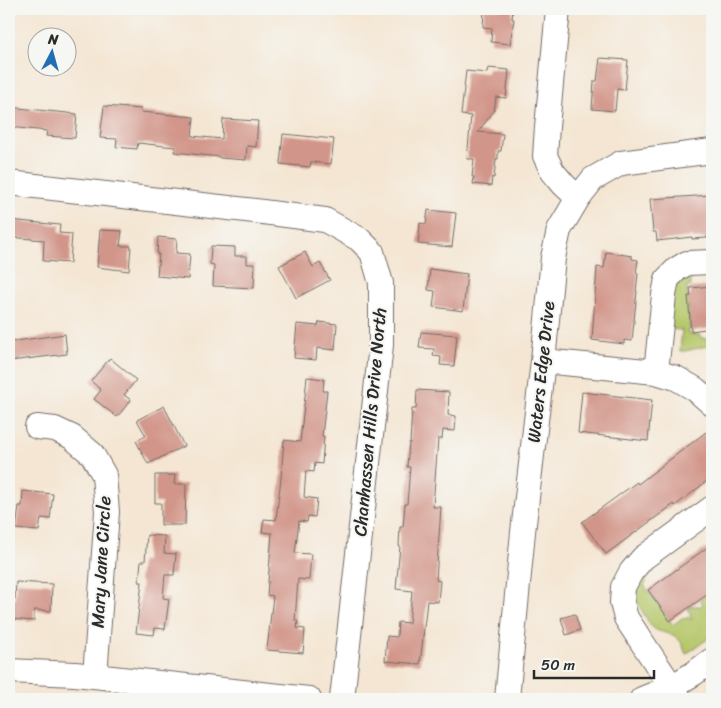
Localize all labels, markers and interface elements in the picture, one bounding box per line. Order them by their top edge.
text: N [46,27,60,53]
north arrow [28,28,78,78]
street label: Waters Edge Drive [518,299,564,444]
street label: Chanhassen Hills Drive North [344,306,396,538]
street label: Mary Jane Circle [82,495,120,629]
scale bar [534,648,654,680]
text: 50 m [541,652,576,678]

